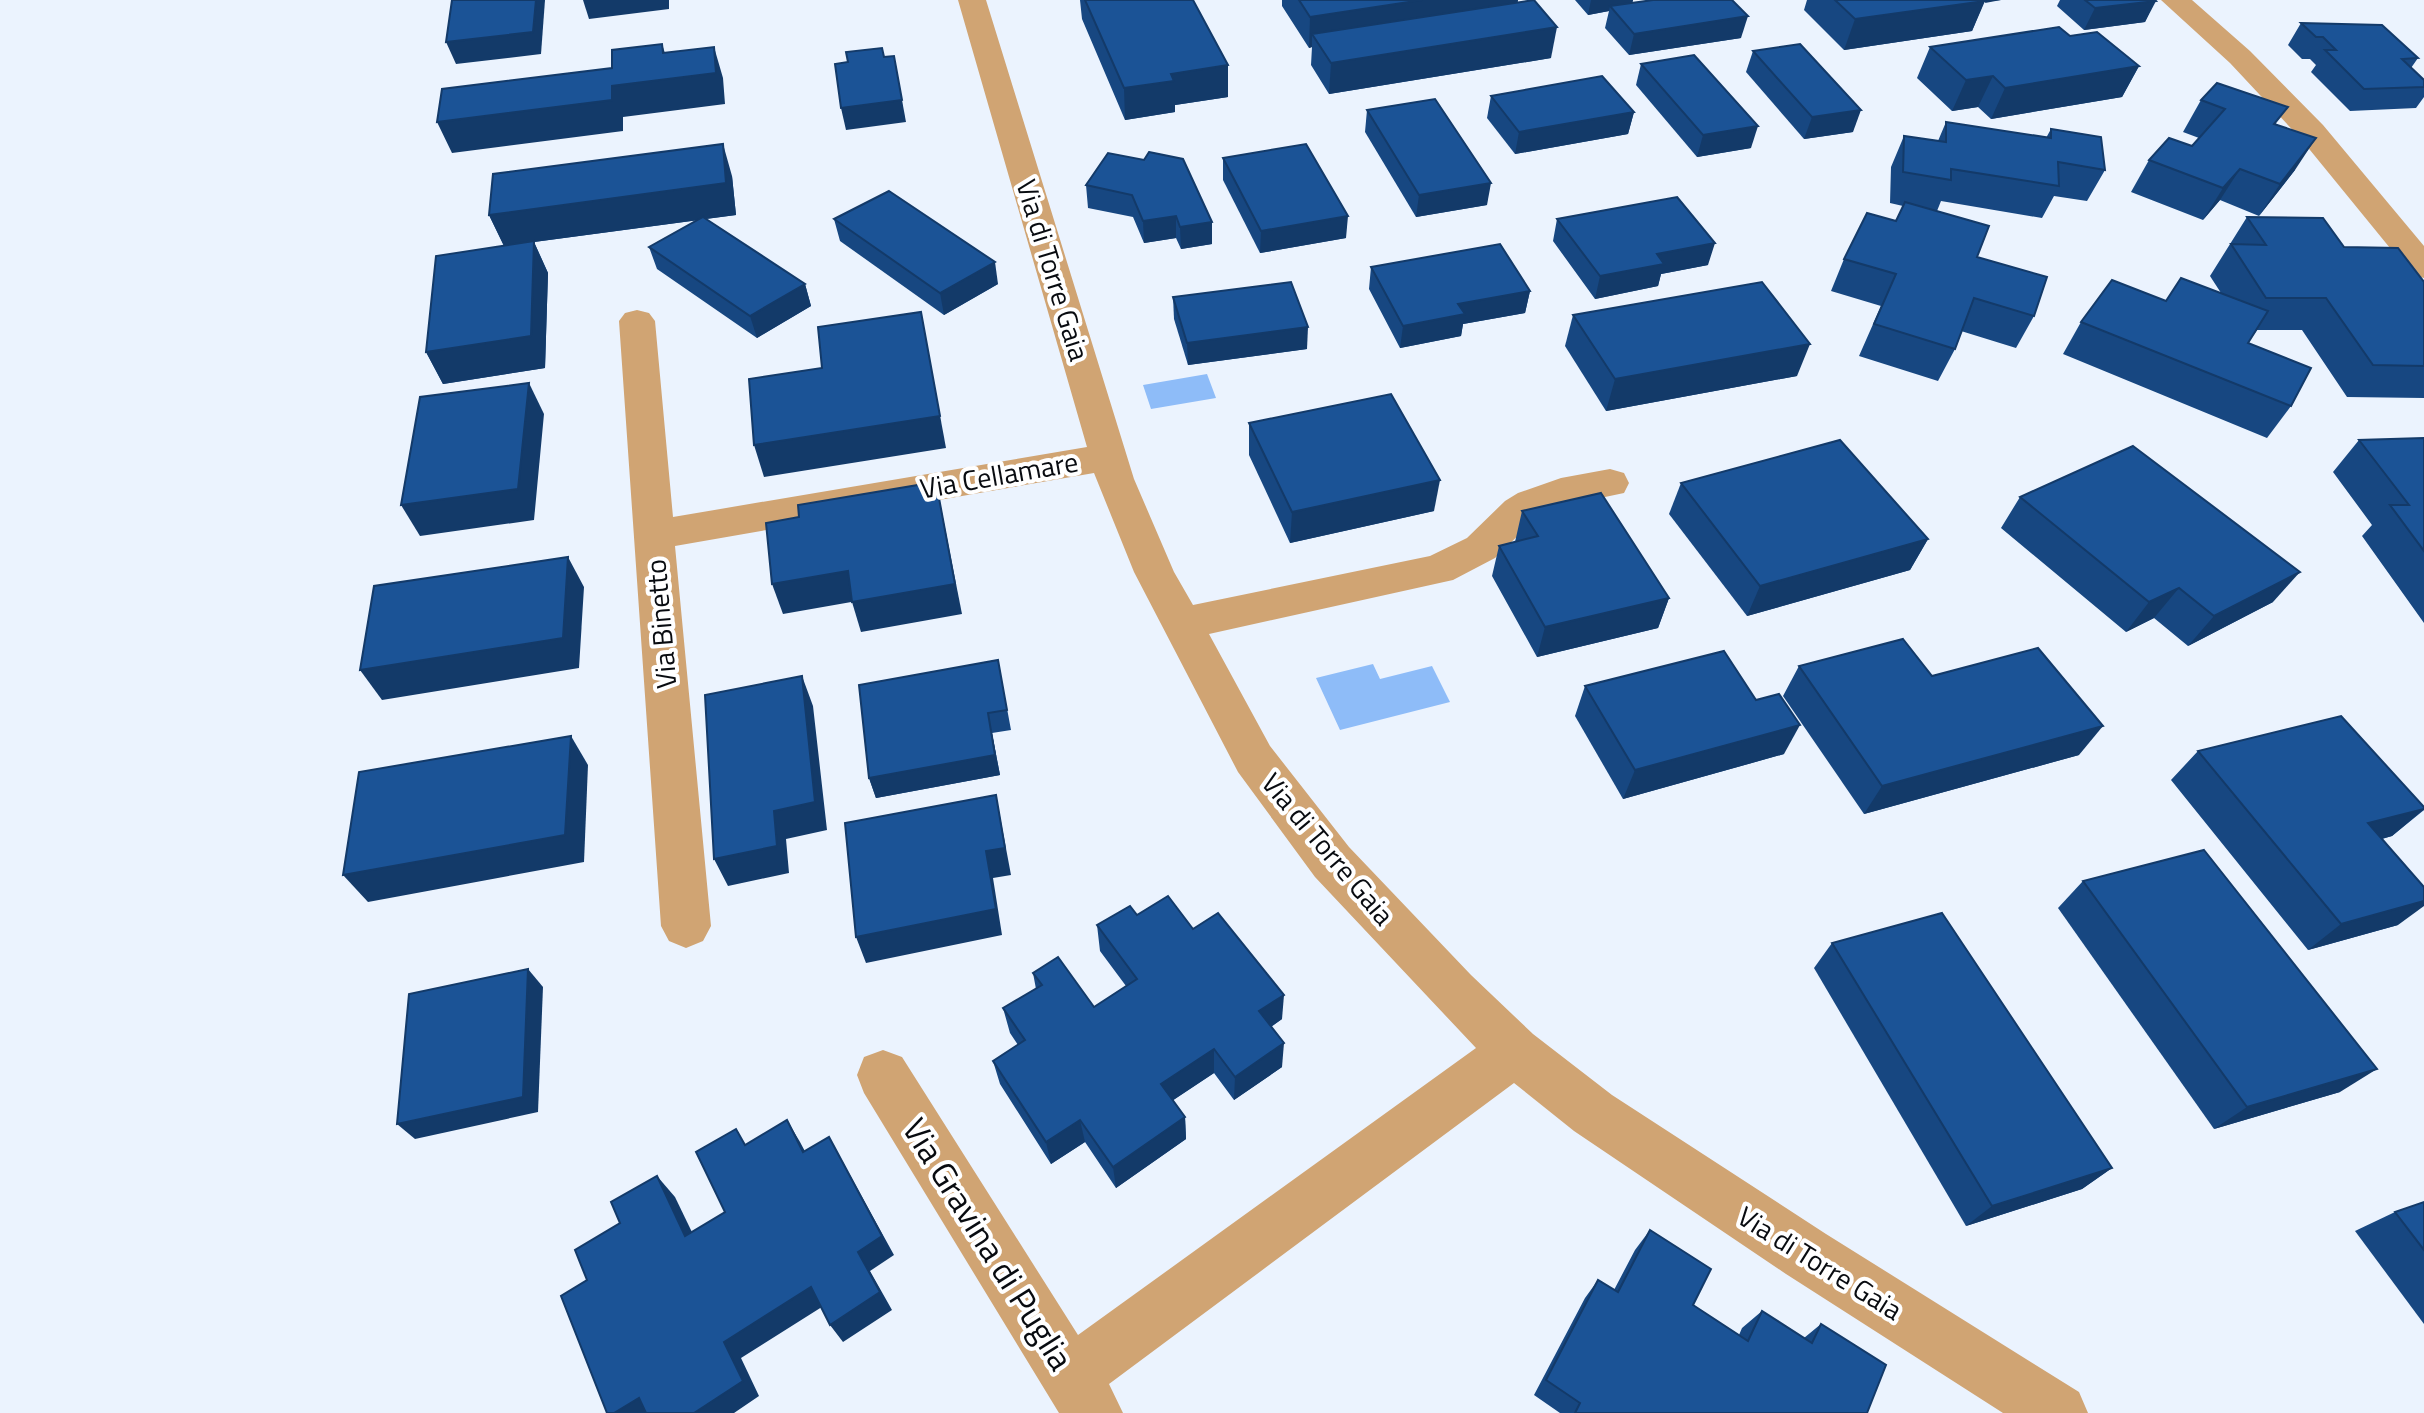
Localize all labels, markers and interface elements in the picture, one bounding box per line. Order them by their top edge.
street label: Via di Torre Gaia [1006,174,1101,366]
street label: Via Cellamare [917,439,1081,510]
street label: Via Binetto [633,558,688,690]
street label: Via di Torre Gaia [1252,763,1405,934]
street label: Via Gravina di Puglia [890,1107,1087,1380]
street label: Via di Torre Gaia [1729,1195,1911,1330]

